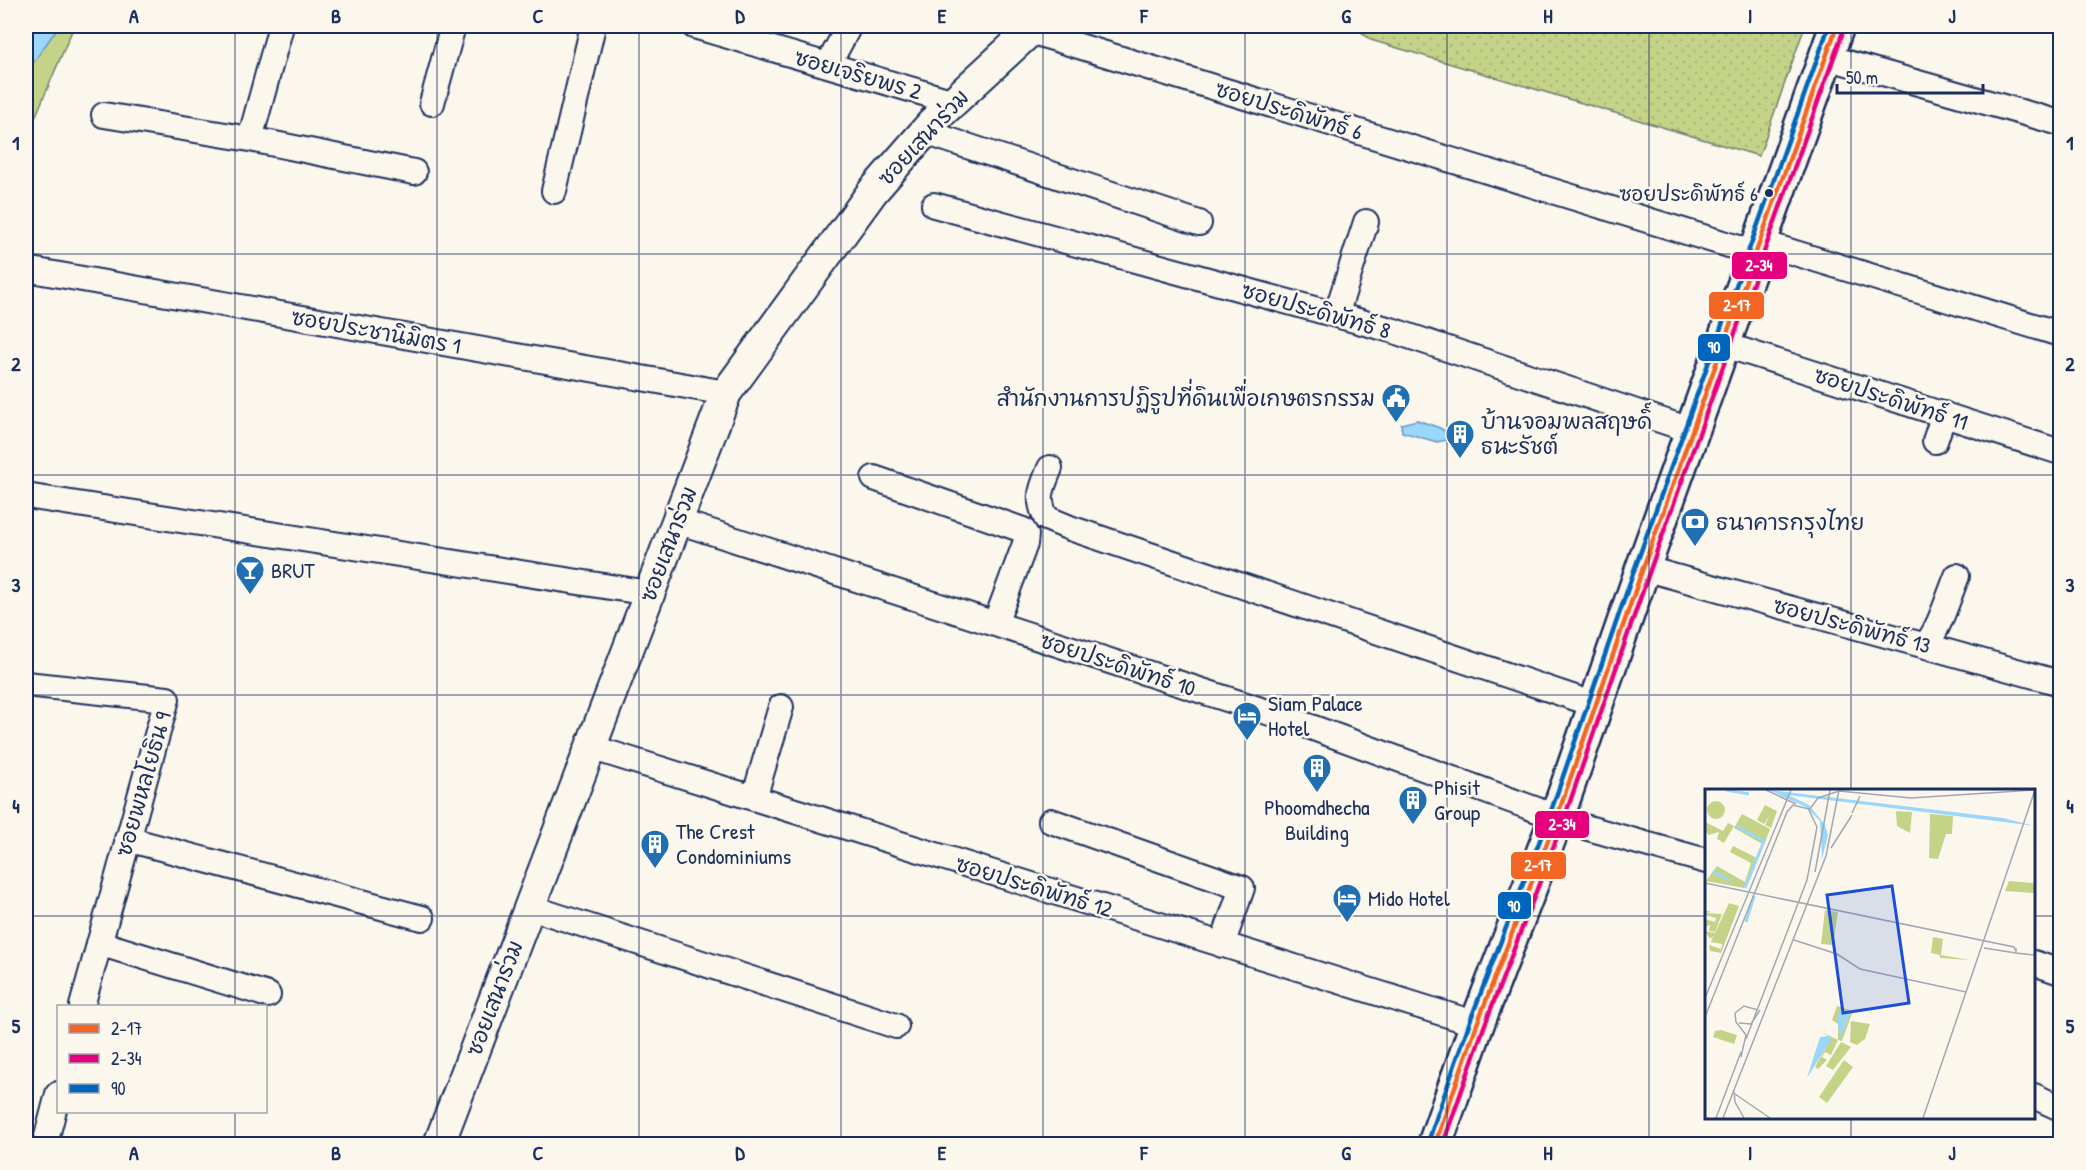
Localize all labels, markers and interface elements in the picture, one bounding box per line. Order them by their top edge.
text: A [129,2,139,29]
text: B [331,2,341,29]
text: C [533,2,544,29]
text: D [735,2,745,29]
text: E [938,2,947,29]
text: F [1139,2,1149,29]
text: G [1341,2,1351,29]
text: H [1543,2,1553,29]
text: I [1748,2,1752,29]
text: J [1948,2,1956,29]
street label: ซอยเจริยพร 2 [791,42,926,107]
scale bar [1837,57,1982,95]
text: 50 m [1846,65,1878,90]
street label: ซอยประดิพัทธ์ 6 [1212,73,1367,147]
street label: ซอยเสนาร่วม [871,82,975,192]
text: 1 [12,129,20,156]
text: 1 [2066,129,2074,156]
place label: ซอยประดิพัทธ์ 6 [1619,180,1758,207]
marker: ซอยประดิพัทธ์ 6 [1763,187,1775,199]
line badge: 2-34 [1731,251,1788,280]
text: 2-34 [1745,254,1773,276]
street label: ซอยประดิพัทธ์ 8 [1238,274,1394,346]
line badge: 2-17 [1708,291,1765,320]
text: 2-17 [1723,294,1751,316]
street label: ซอยประชานิมิตร 1 [289,301,463,361]
line badge: 90 [1697,333,1731,362]
text: 90 [1707,336,1721,358]
text: 2 [11,350,21,377]
text: 2 [2065,350,2075,377]
street label: ซอยประดิพัทธ์ 11 [1810,359,1972,437]
place label: สำนักงานการปฏิรูปที่ดินเพื่อเกษตรกรรม [997,378,1375,415]
public building icon: สำนักงานการปฏิรูปที่ดินเพื่อเกษตรกรรม [1380,382,1412,424]
place label: บ้านจอมพลสฤษดิ์ ธนะรัชต์ [1481,402,1652,461]
building icon: บ้านจอมพลสฤษดิ์ ธนะรัชต์ [1444,418,1476,460]
street label: ซอยเสนาร่วม [632,482,704,606]
bank icon: ธนาคารกรุงไทย [1679,506,1711,548]
place label: ธนาคารกรุงไทย [1716,507,1864,539]
bar icon: BRUT [234,554,266,596]
place label: BRUT [271,555,315,585]
text: 3 [12,571,21,598]
text: 3 [2066,571,2075,598]
street label: ซอยประดิพัทธ์ 13 [1770,590,1934,660]
street label: ซอยประดิพัทธ์ 10 [1036,625,1200,703]
place label: Siam Palace Hotel [1268,688,1363,743]
hotel icon: Siam Palace Hotel [1231,700,1263,742]
street label: ซอยพหลโยธิน 9 [108,708,178,860]
building icon: Phoomdhecha Building [1301,752,1333,794]
place label: Phisit Group [1434,772,1481,827]
building icon: Phisit Group [1397,784,1429,826]
inset map [1705,789,2035,1119]
text: 4 [12,792,20,819]
place label: Phoomdhecha Building [1264,792,1370,847]
text: 4 [2066,792,2074,819]
line badge: 2-34 [1534,810,1590,839]
text: 2-34 [1548,813,1576,835]
place label: The Crest Condominiums [676,816,791,871]
building icon: The Crest Condominiums [639,828,671,870]
street label: ซอยประดิพัทธ์ 12 [952,848,1117,924]
line badge: 2-17 [1510,851,1567,880]
text: 2-17 [1524,854,1552,876]
hotel icon: Mido Hotel [1331,882,1363,924]
place label: Mido Hotel [1368,883,1450,913]
line badge: 90 [1497,891,1532,920]
text: 90 [1507,895,1521,917]
street label: ซอยเสนาร่วม [458,936,530,1060]
legend [57,1005,267,1113]
text: 5 [12,1012,21,1039]
text: 5 [2066,1012,2075,1039]
text: 2-17 [111,1016,142,1041]
text: 2-34 [111,1046,142,1071]
text: 90 [111,1076,126,1101]
text: A [129,1139,139,1166]
text: B [331,1139,341,1166]
text: C [533,1139,544,1166]
text: D [735,1139,745,1166]
text: E [938,1139,947,1166]
text: F [1139,1139,1149,1166]
text: G [1341,1139,1351,1166]
text: H [1543,1139,1553,1166]
text: I [1748,1139,1752,1166]
text: J [1948,1139,1956,1166]

